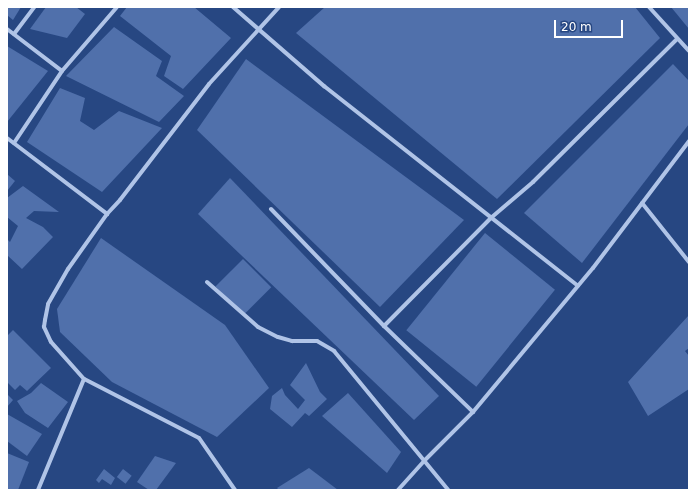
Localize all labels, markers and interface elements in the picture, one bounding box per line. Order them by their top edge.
scale bar [556,12,625,38]
text: 20 m [561,20,592,34]

